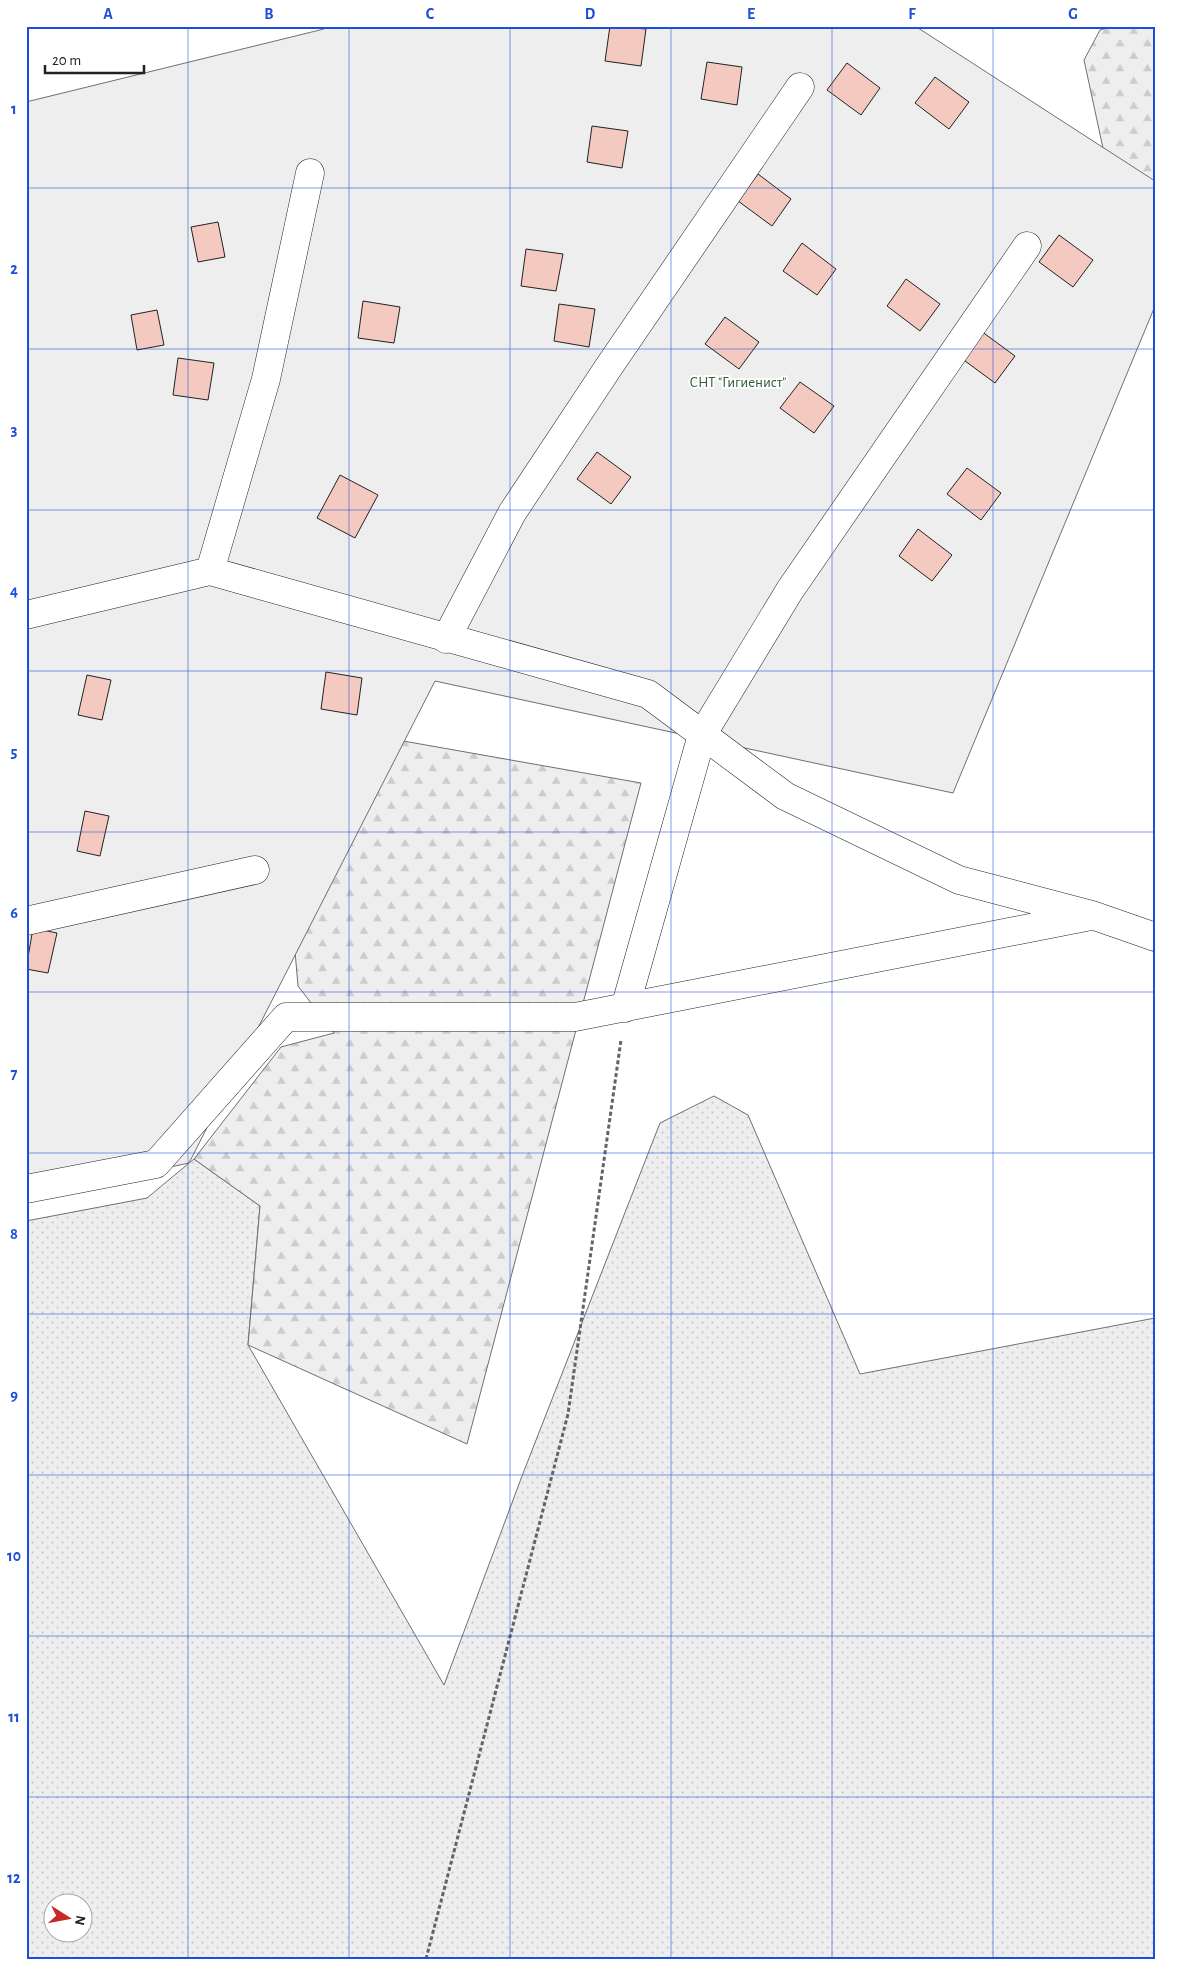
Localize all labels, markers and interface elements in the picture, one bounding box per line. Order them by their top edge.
text: A [103,6,113,22]
text: B [264,6,274,22]
text: C [426,6,435,22]
text: D [585,6,596,22]
text: E [747,6,755,22]
text: F [908,6,916,22]
text: G [1068,6,1078,22]
scale bar [45,42,144,74]
text: 20 m [52,53,81,68]
text: 1 [11,101,17,117]
text: 2 [10,261,18,277]
park label: СНТ "Гигиенист" [689,375,787,390]
text: 3 [11,422,18,438]
text: 4 [10,583,18,599]
text: 5 [11,744,18,760]
text: 6 [10,905,18,921]
text: 7 [11,1066,18,1082]
text: 8 [10,1226,18,1242]
text: 9 [10,1387,18,1403]
text: 10 [7,1548,21,1564]
text: 11 [8,1709,20,1725]
text: 12 [7,1870,21,1886]
north arrow [42,1892,92,1942]
text: N [72,1914,88,1926]

